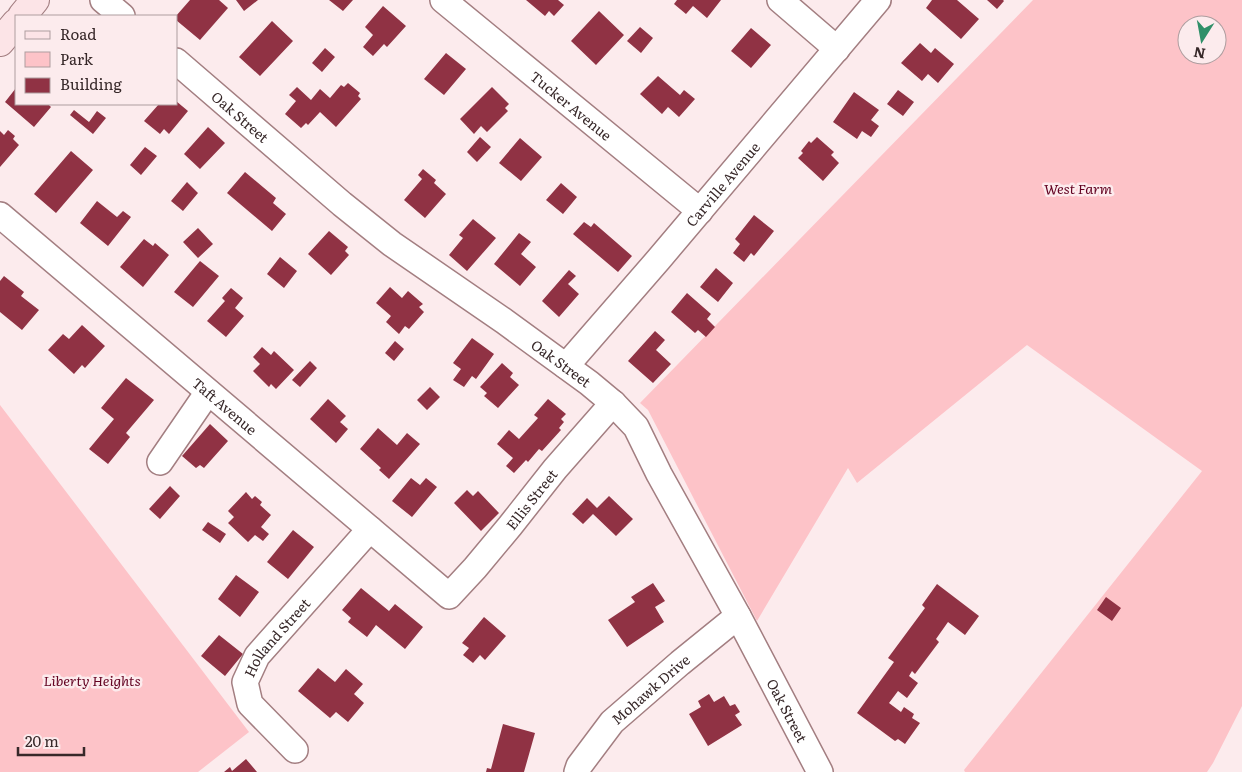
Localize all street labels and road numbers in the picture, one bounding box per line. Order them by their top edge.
street label: Tucker Avenue [526,66,616,145]
street label: Oak Street [207,86,274,147]
street label: Carville Avenue [681,137,764,231]
street label: Oak Street [527,334,596,392]
street label: Taft Avenue [188,373,262,439]
street label: Ellis Street [501,464,562,534]
street label: Holland Street [239,593,315,680]
street label: Mohawk Drive [607,649,694,728]
street label: Oak Street [762,675,813,746]

